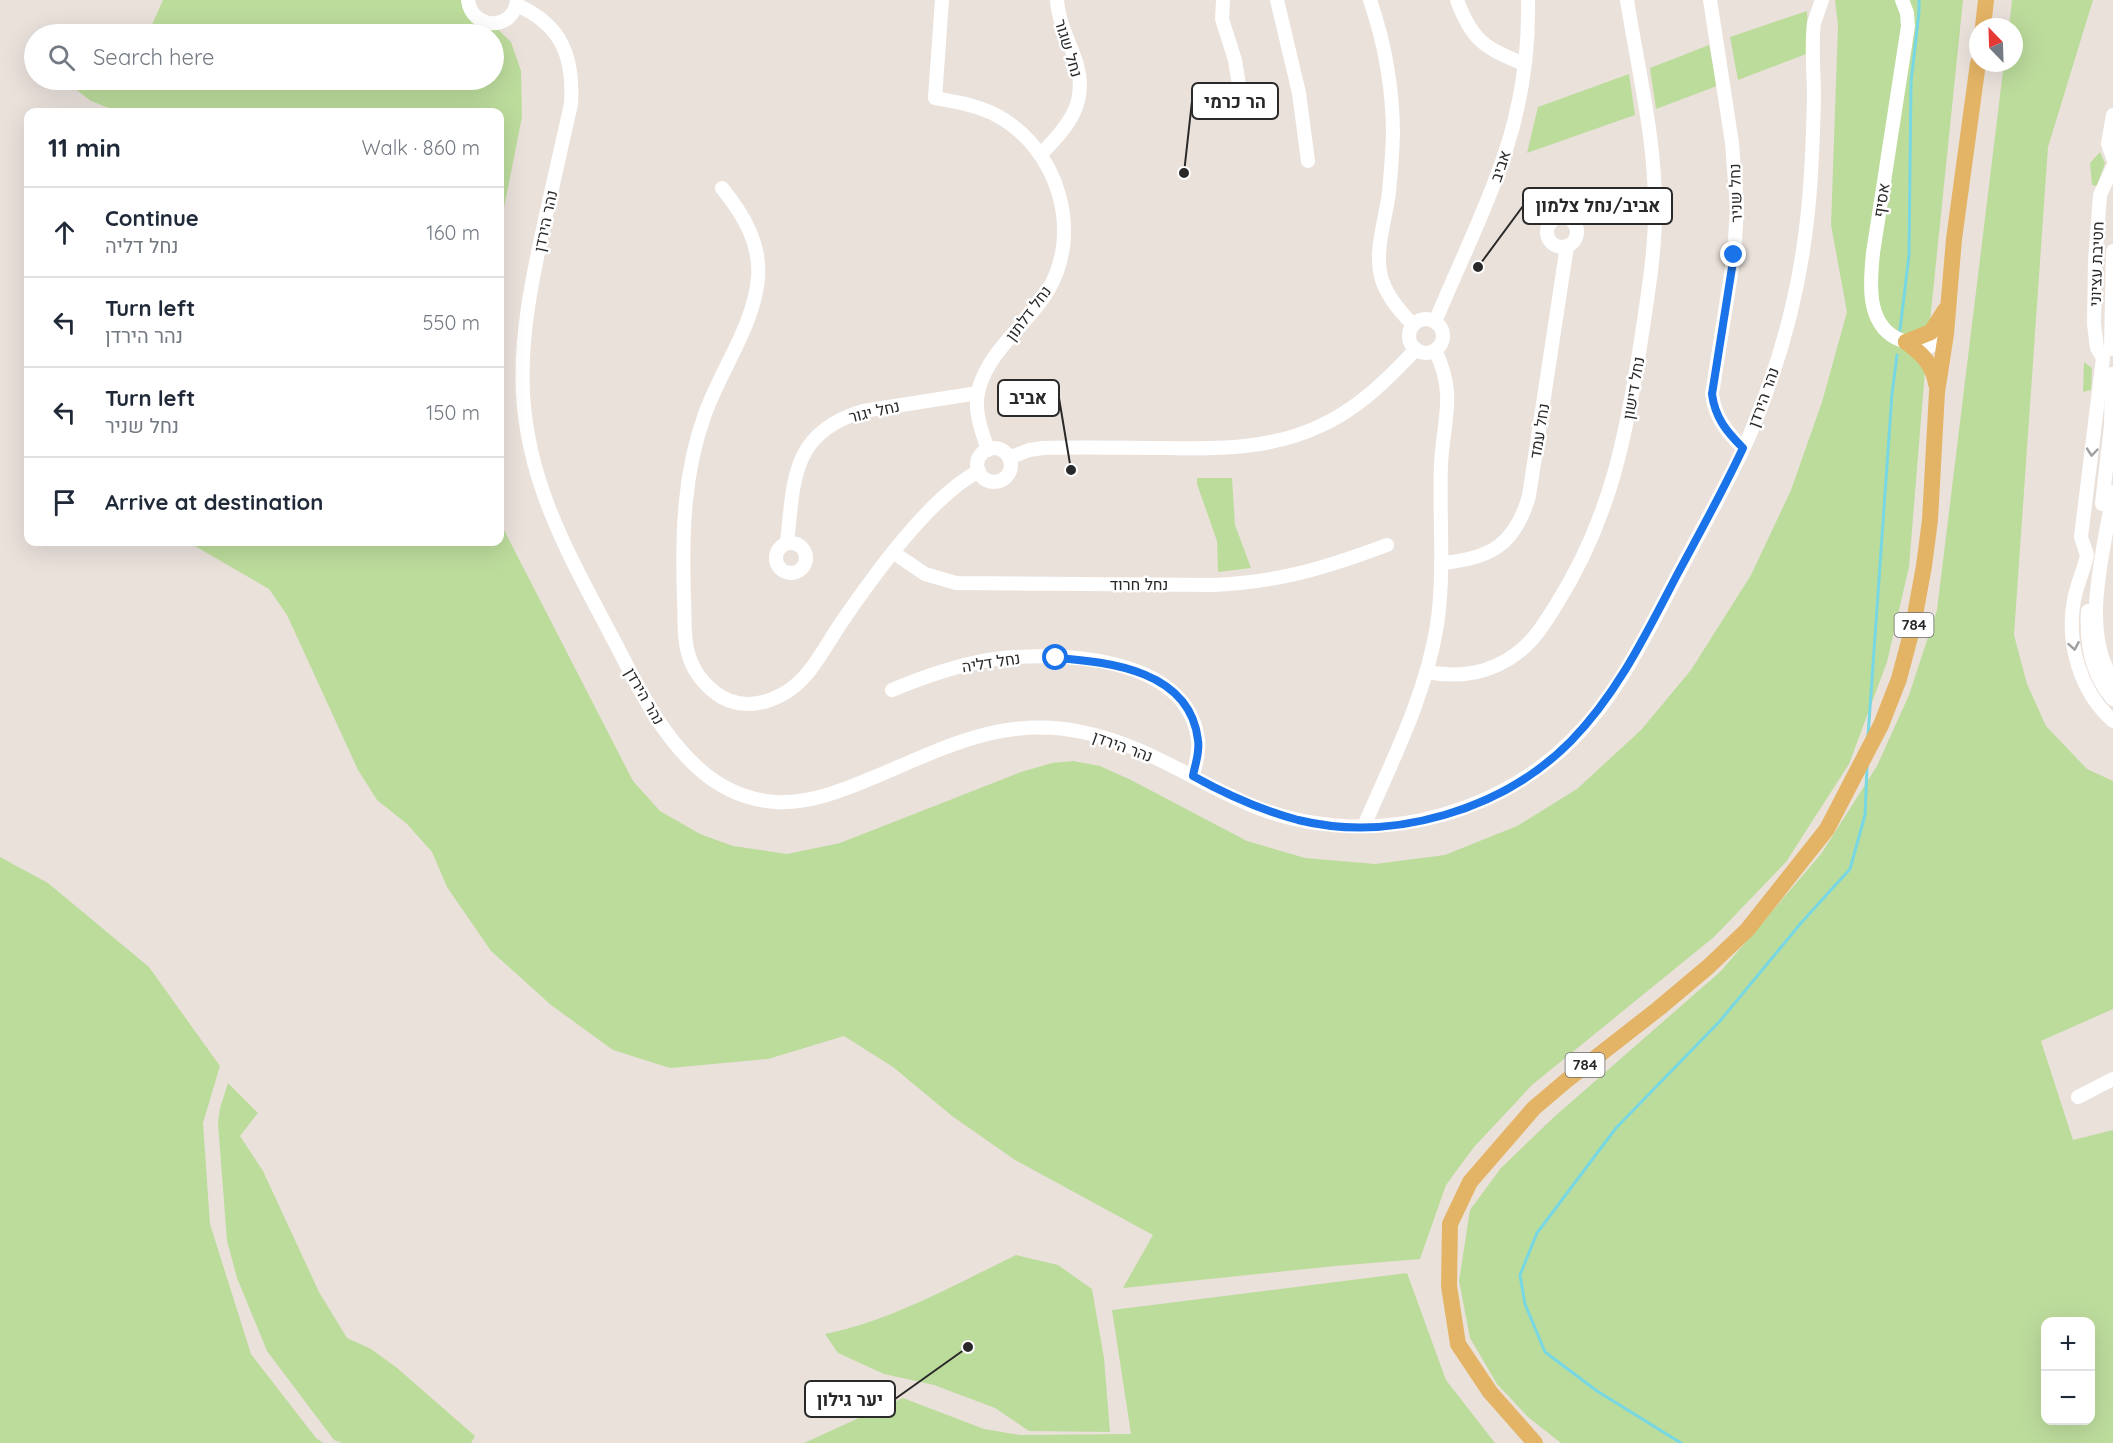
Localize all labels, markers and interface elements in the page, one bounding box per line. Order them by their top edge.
street label: נחל שגור [1051,17,1087,79]
north arrow [1969,18,2023,72]
search box [24,24,504,90]
icon: search [45,41,78,74]
text: Search here [93,43,214,71]
callout: הר כרמי [1192,83,1278,119]
text: הר כרמי [1204,90,1266,113]
text: 11 min [48,131,121,164]
text: Walk · 860 m [361,135,480,160]
street label: אביב [1485,148,1515,184]
street label: נחל שניר [1724,163,1746,223]
street label: אסיף [1868,181,1894,219]
street label: נהר הירדן [529,188,561,254]
callout: אביב/נחל צלמון [1523,188,1672,224]
text: אביב/נחל צלמון [1536,194,1660,217]
text: Continue [105,204,199,232]
icon: ahead [48,216,81,249]
text: 160 m [426,220,480,245]
street label: חטיבת עציוני [2085,221,2107,307]
text: נחל דליה [105,233,179,258]
route end [1720,241,1746,267]
street label: נחל דלתון [1001,281,1055,345]
text: Turn left [105,294,195,322]
icon: left [48,306,81,339]
text: 550 m [423,310,480,335]
text: נהר הירדן [105,323,183,348]
street label: נחל דישון [1618,355,1648,421]
street label: נהר הירדן [1743,364,1783,430]
callout: אביב [998,380,1059,416]
text: Turn left [105,384,195,412]
text: אביב [1009,386,1047,409]
street label: נחל יגור [847,395,901,427]
icon: left [48,396,81,429]
text: 150 m [426,400,480,425]
street label: נחל עמד [1525,402,1553,460]
text: נחל שניר [105,413,179,438]
one-way arrow [2086,448,2099,457]
icon: arrive [48,486,81,519]
text: Arrive at destination [105,488,323,516]
street label: נחל חרוד [1110,574,1168,594]
road number: 784 [1894,613,1934,637]
one-way arrow [2067,641,2080,651]
route start [1042,644,1068,670]
street label: נחל דליה [960,648,1022,676]
street label: נהר הירדן [621,664,669,728]
street label: נהר הירדן [1090,726,1156,766]
road number: 784 [1566,1053,1604,1077]
map controls [2041,1317,2095,1425]
button: + [2041,1317,2095,1371]
button: − [2041,1371,2095,1425]
callout: יער גילון [805,1381,895,1417]
text: יער גילון [817,1388,883,1411]

